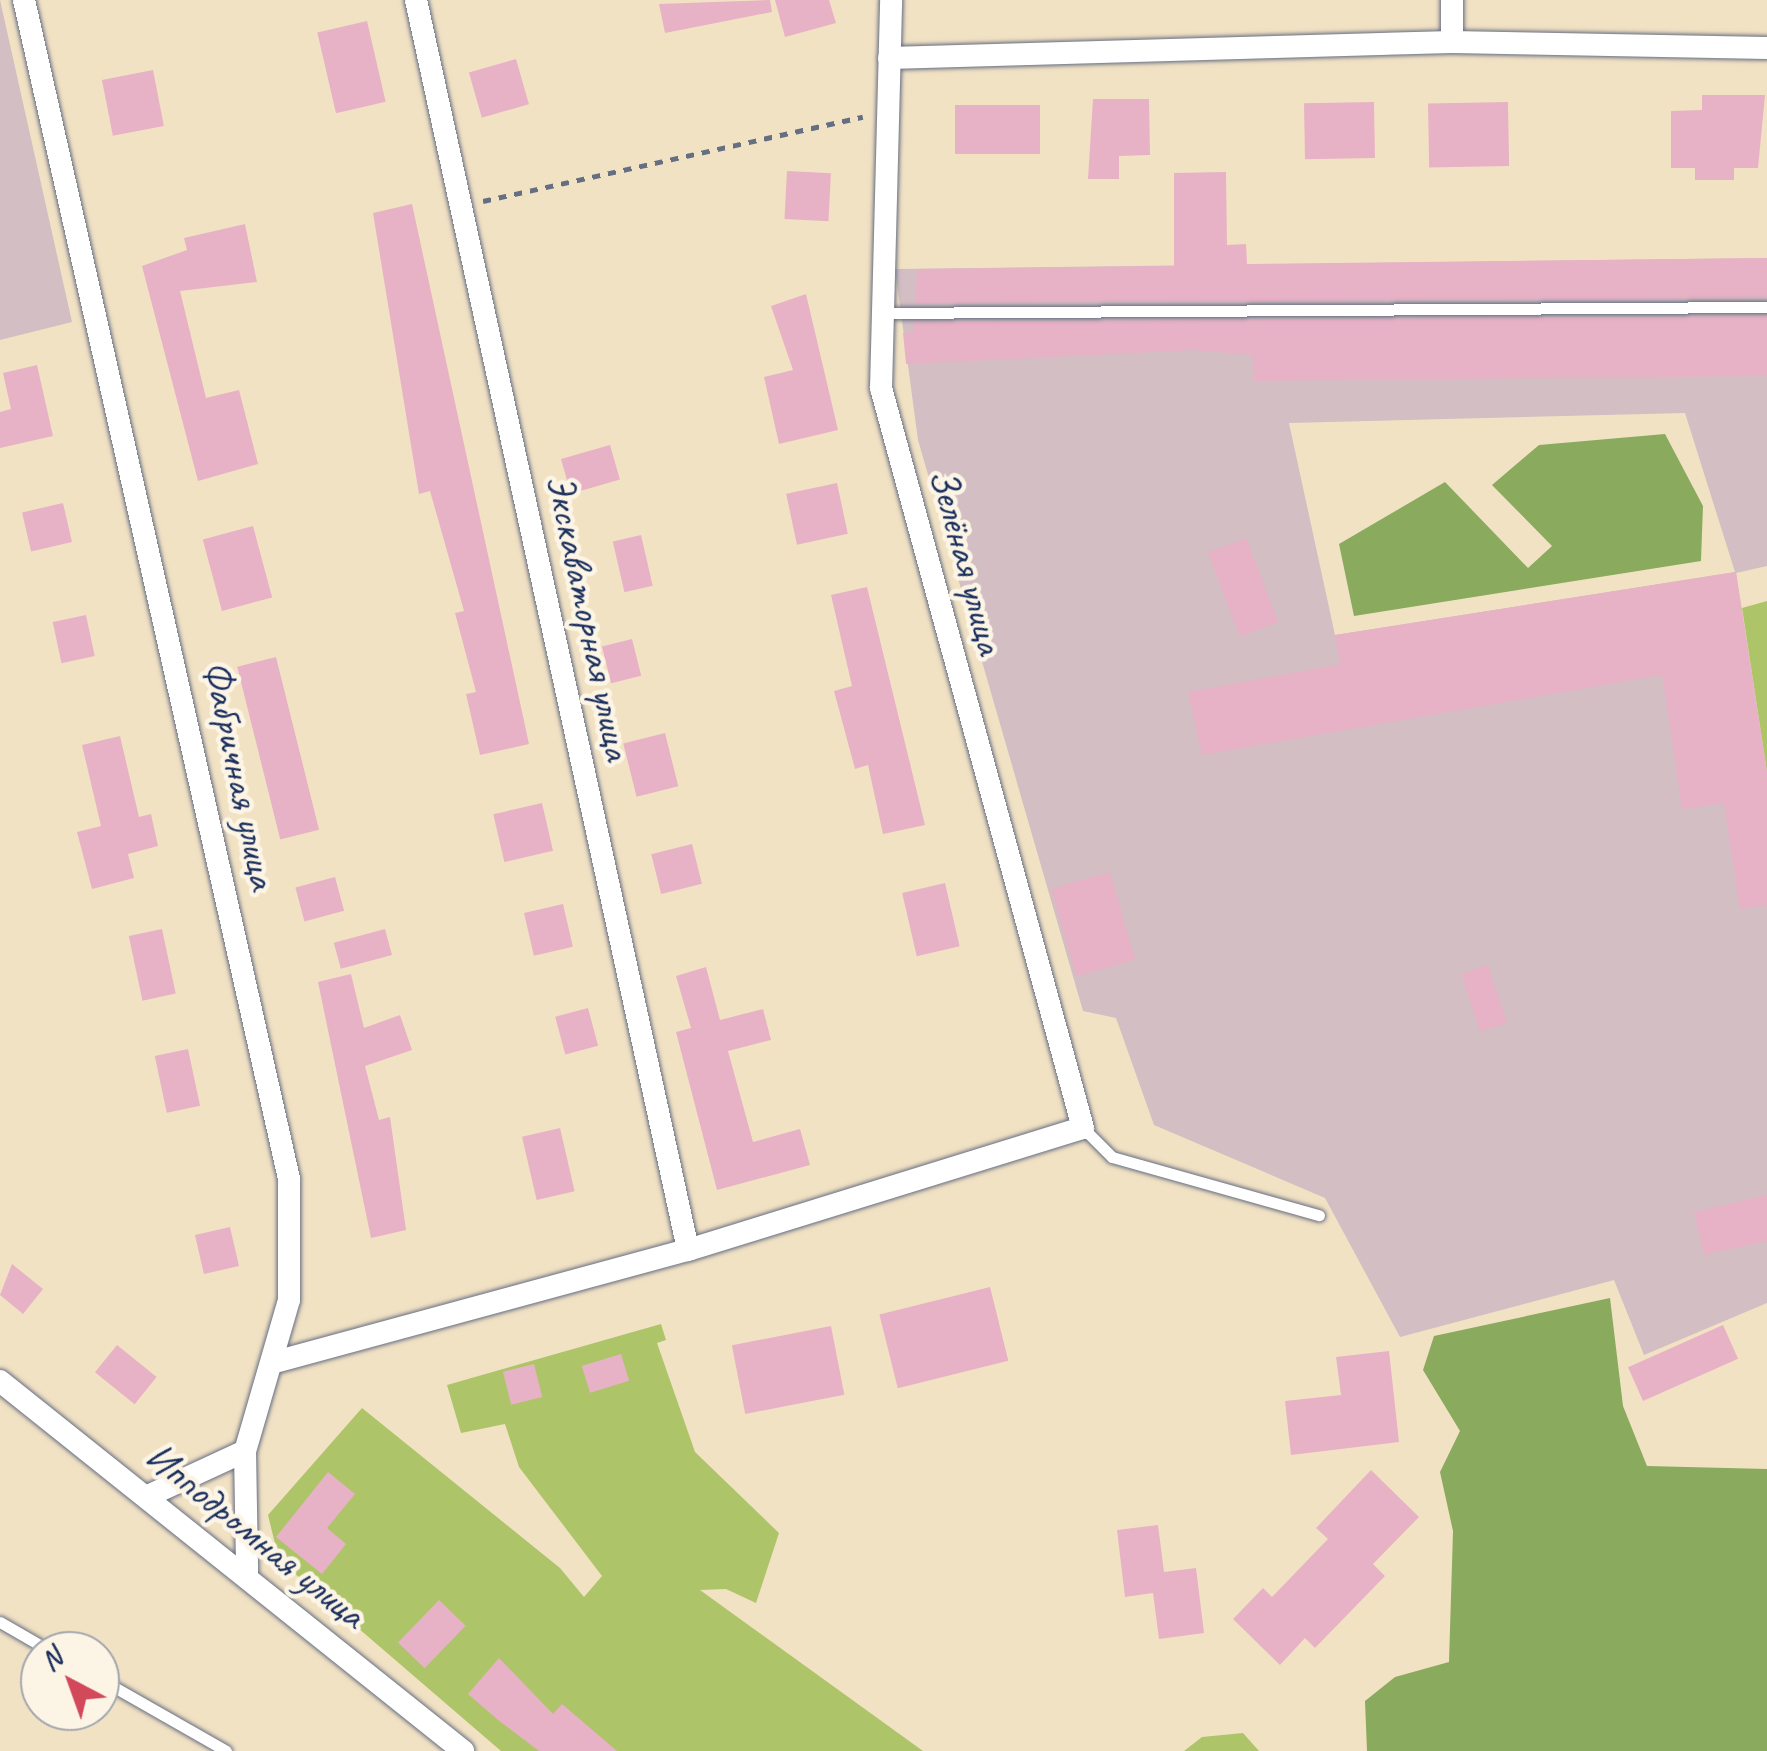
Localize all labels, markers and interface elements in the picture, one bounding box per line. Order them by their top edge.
street label: Зелёная улица [919,461,1015,661]
street label: Экскаваторная улица [535,468,643,766]
street label: Фабричная улица [192,655,288,895]
street label: Ипподромная улица [136,1431,376,1639]
north arrow [20,1631,120,1731]
text: N [33,1641,69,1678]

